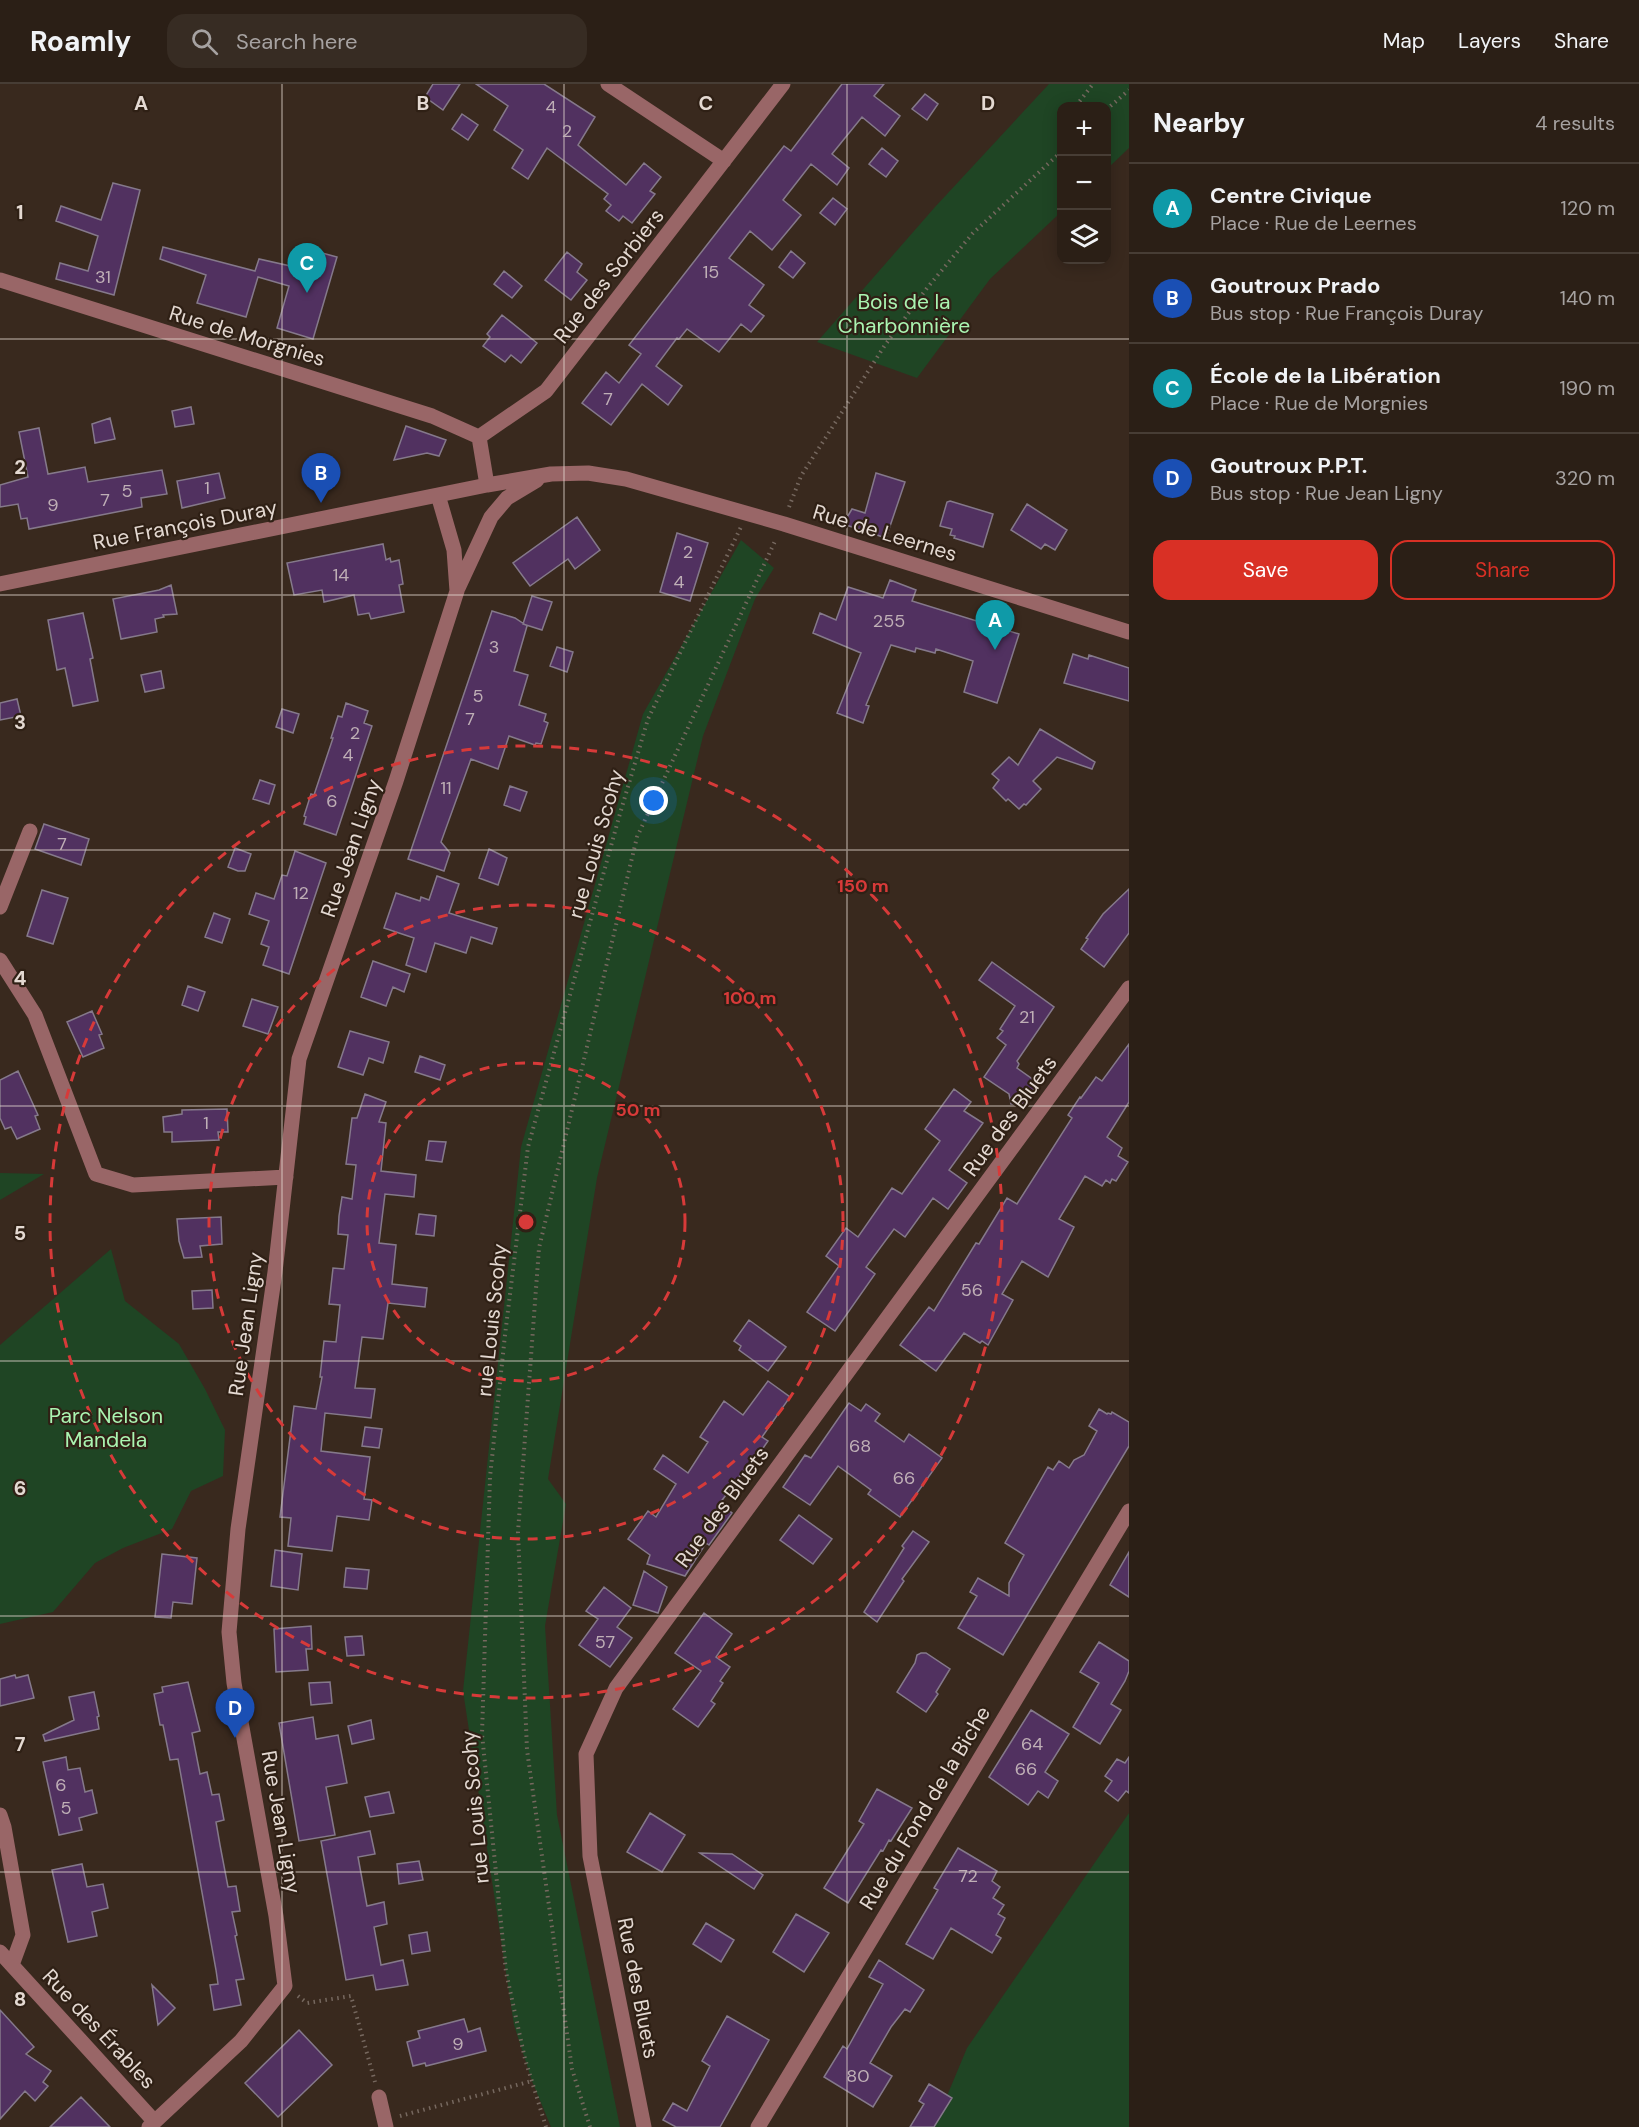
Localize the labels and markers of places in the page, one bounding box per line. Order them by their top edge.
pin: C [288,244,326,293]
pin: B [302,454,340,503]
pin: A [976,600,1014,650]
centre of rings [516,1212,536,1232]
pin: D [216,1688,254,1738]

